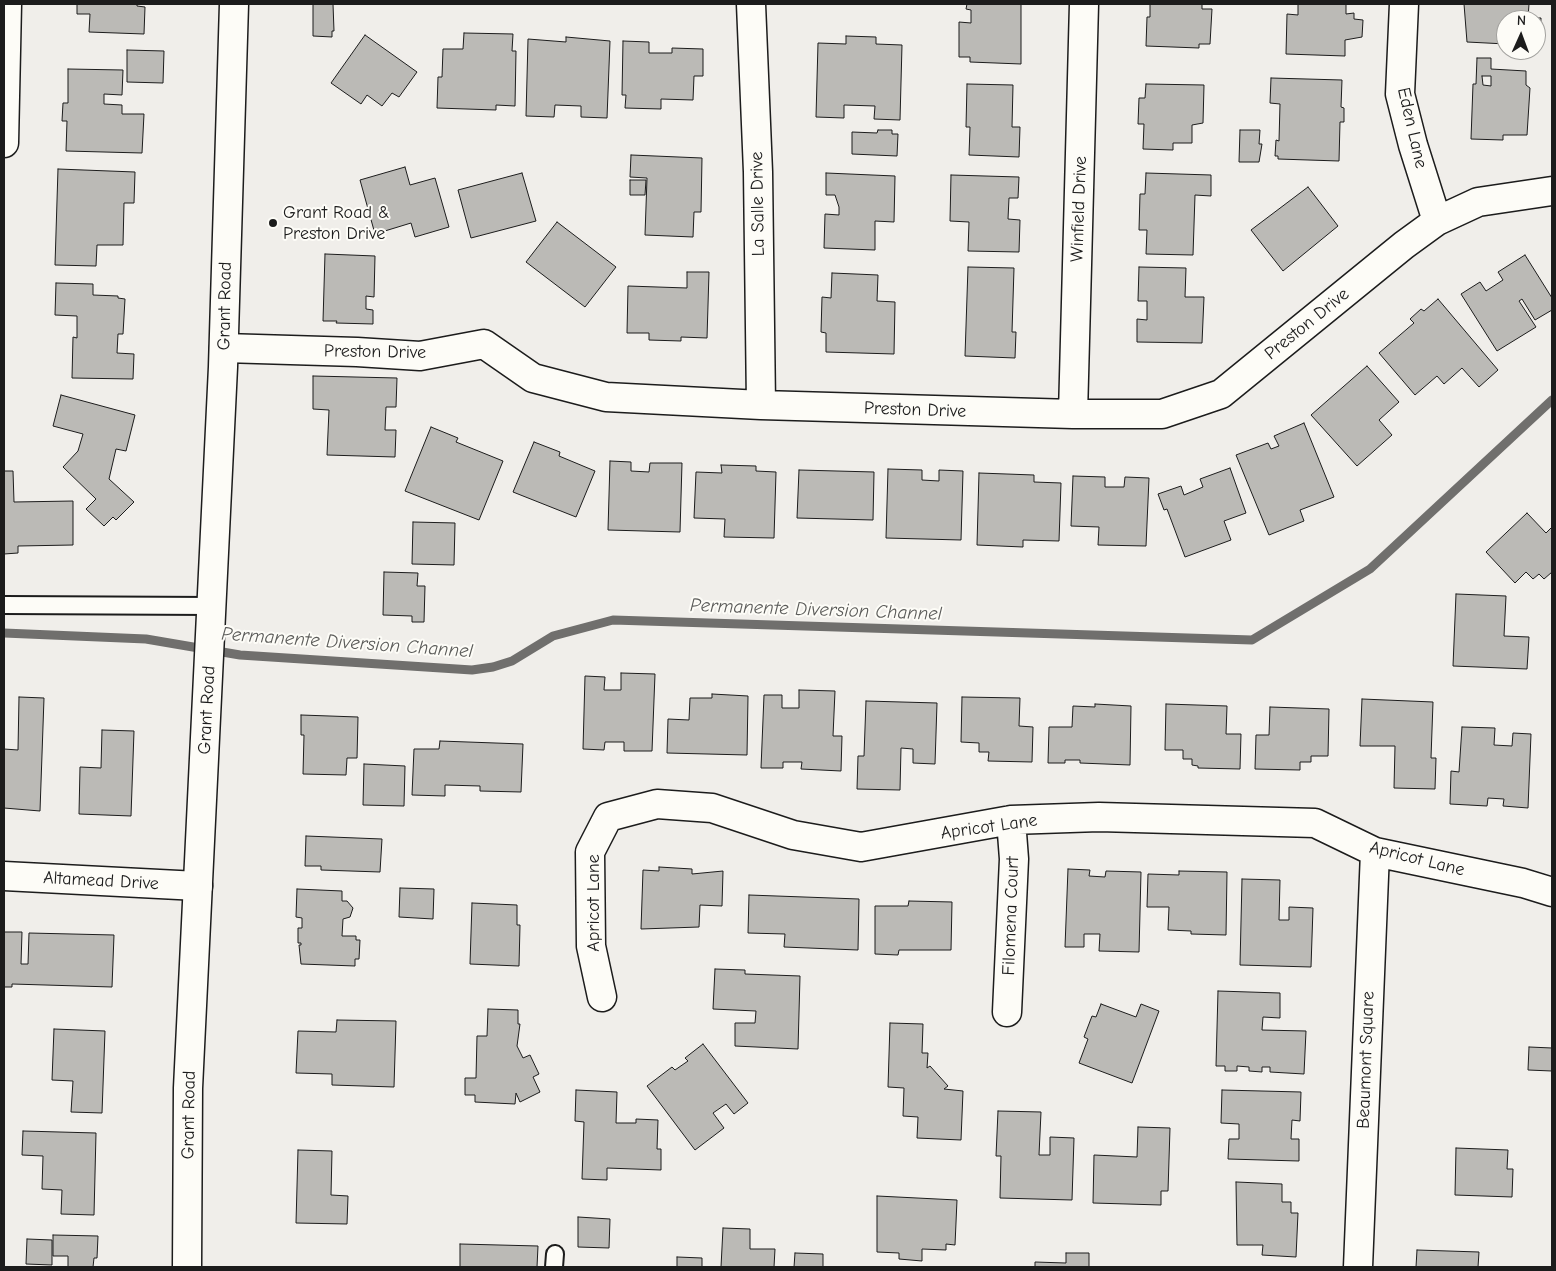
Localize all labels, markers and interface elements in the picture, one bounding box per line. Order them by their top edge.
north arrow [1496,10,1546,60]
text: N [1517,12,1526,29]
street label: Eden Lane [1392,85,1432,171]
street label: La Salle Drive [746,151,770,257]
street label: Winfield Drive [1066,156,1092,262]
place label: Grant Road & Preston Drive [283,202,390,244]
marker: Grant Road & Preston Drive [267,217,279,229]
street label: Grant Road [213,261,237,351]
street label: Preston Drive [1260,283,1354,365]
street label: Preston Drive [324,340,426,364]
street label: Preston Drive [864,397,966,423]
water label: Permanente Diversion Channel [690,594,942,626]
water label: Permanente Diversion Channel [220,623,474,663]
street label: Grant Road [194,665,220,755]
street label: Apricot Lane [939,810,1039,844]
street label: Apricot Lane [1367,837,1467,881]
street label: Apricot Lane [583,854,605,952]
street label: Filomena Court [998,856,1024,976]
street label: Altamead Drive [43,867,159,895]
street label: Beaumont Square [1353,991,1379,1129]
street label: Grant Road [177,1070,201,1160]

